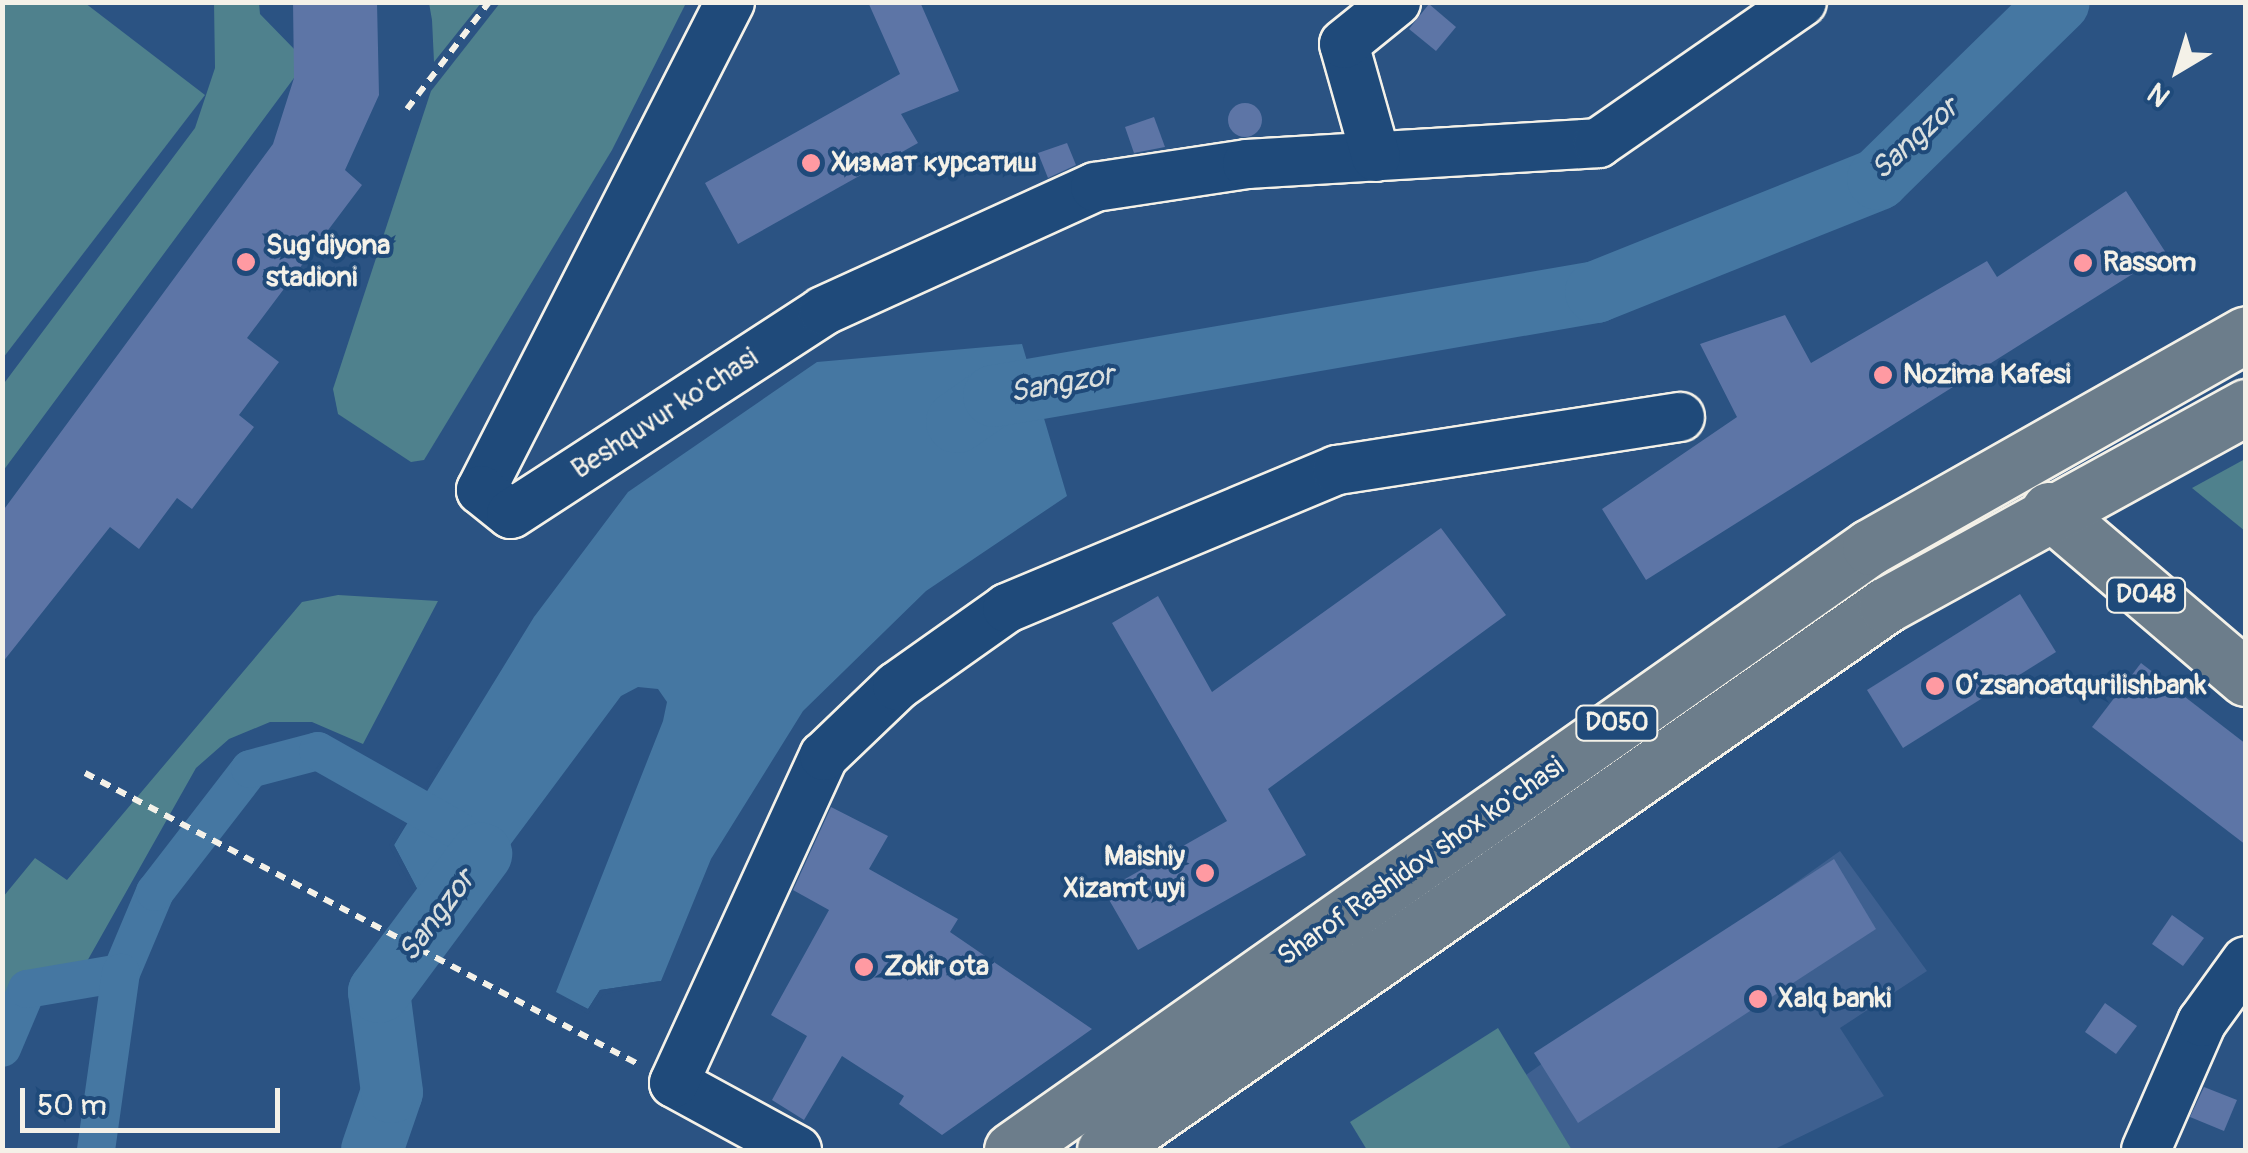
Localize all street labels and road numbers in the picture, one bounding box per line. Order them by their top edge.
street label: Beshquvur ko'chasi [566,341,764,487]
road number: D048 [2106,575,2186,615]
road number: D050 [1574,703,1660,743]
street label: Sharof Rashidov shox ko'chasi [1271,750,1571,974]

